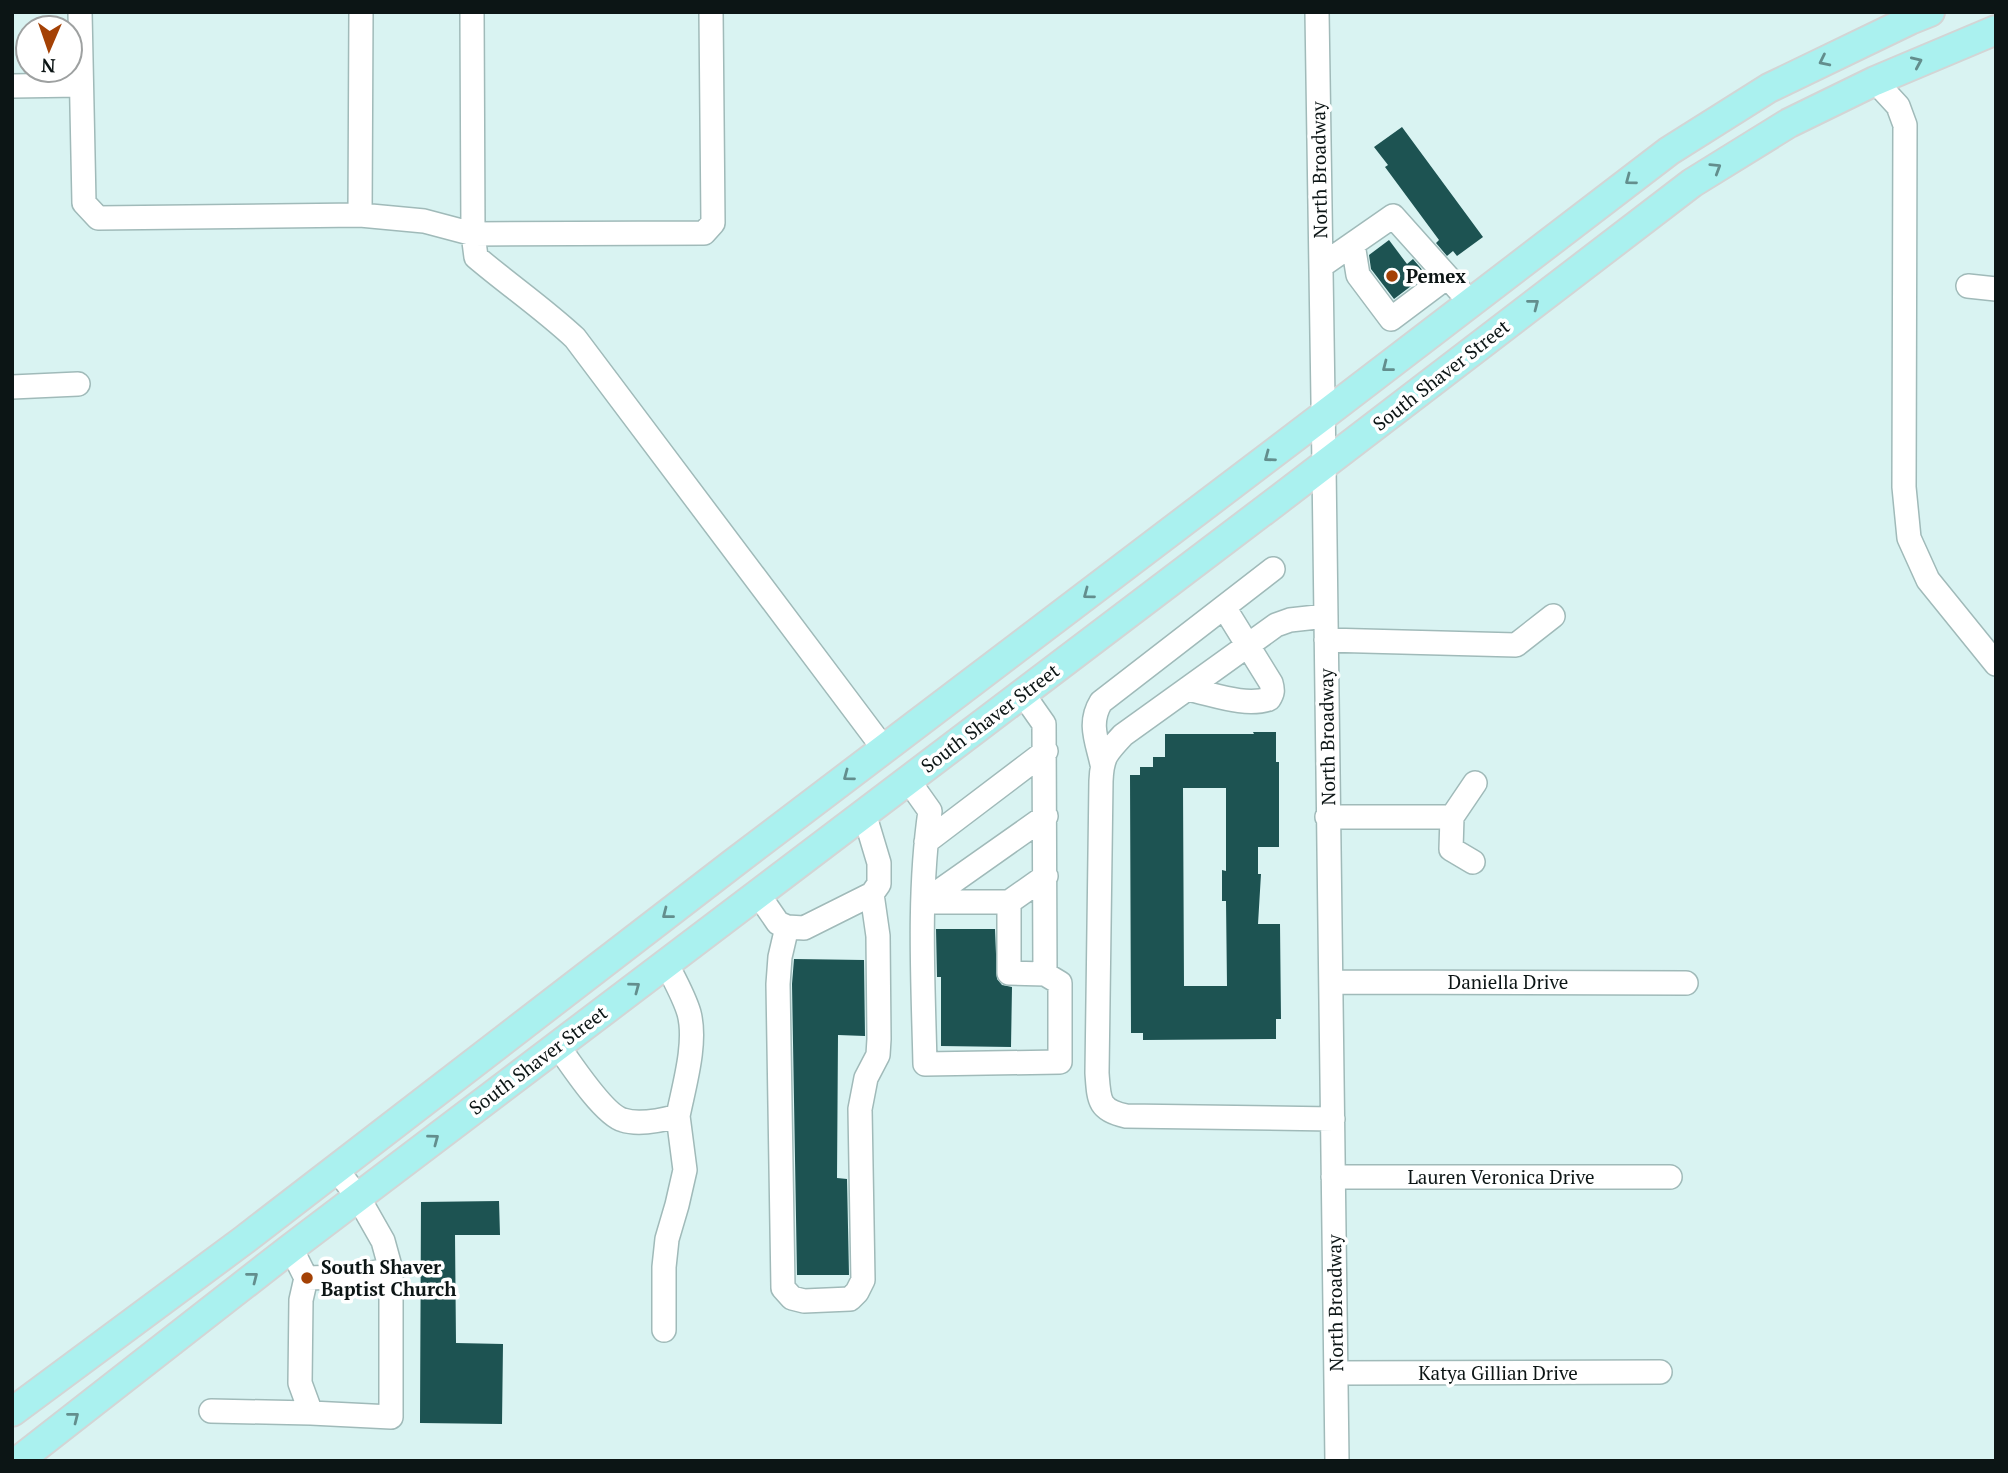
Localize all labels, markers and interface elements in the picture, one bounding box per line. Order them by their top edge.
north arrow [14,14,84,84]
one-way arrow [1819,53,1831,67]
text: N [40,54,56,79]
one-way arrow [1910,56,1922,70]
street label: North Broadway [1305,101,1332,239]
one-way arrow [1708,163,1721,176]
one-way arrow [1625,172,1638,184]
place label: Pemex [1406,263,1466,288]
marker: Pemex [1384,268,1400,284]
one-way arrow [1526,299,1538,312]
street label: South Shaver Street [1367,313,1514,436]
one-way arrow [1382,358,1394,371]
one-way arrow [1264,448,1277,461]
one-way arrow [1083,586,1096,598]
street label: South Shaver Street [916,657,1064,778]
street label: North Broadway [1313,668,1340,806]
one-way arrow [843,767,856,780]
one-way arrow [662,906,675,919]
street label: Daniella Drive [1448,969,1568,994]
one-way arrow [627,983,640,995]
street label: South Shaver Street [464,999,612,1120]
one-way arrow [426,1135,439,1147]
street label: Lauren Veronica Drive [1407,1164,1595,1189]
street label: North Broadway [1321,1234,1348,1372]
place label: South Shaver Baptist Church [321,1254,456,1301]
marker: South Shaver Baptist Church [299,1270,315,1286]
one-way arrow [245,1273,258,1285]
street label: Katya Gillian Drive [1418,1360,1578,1385]
one-way arrow [66,1413,79,1426]

